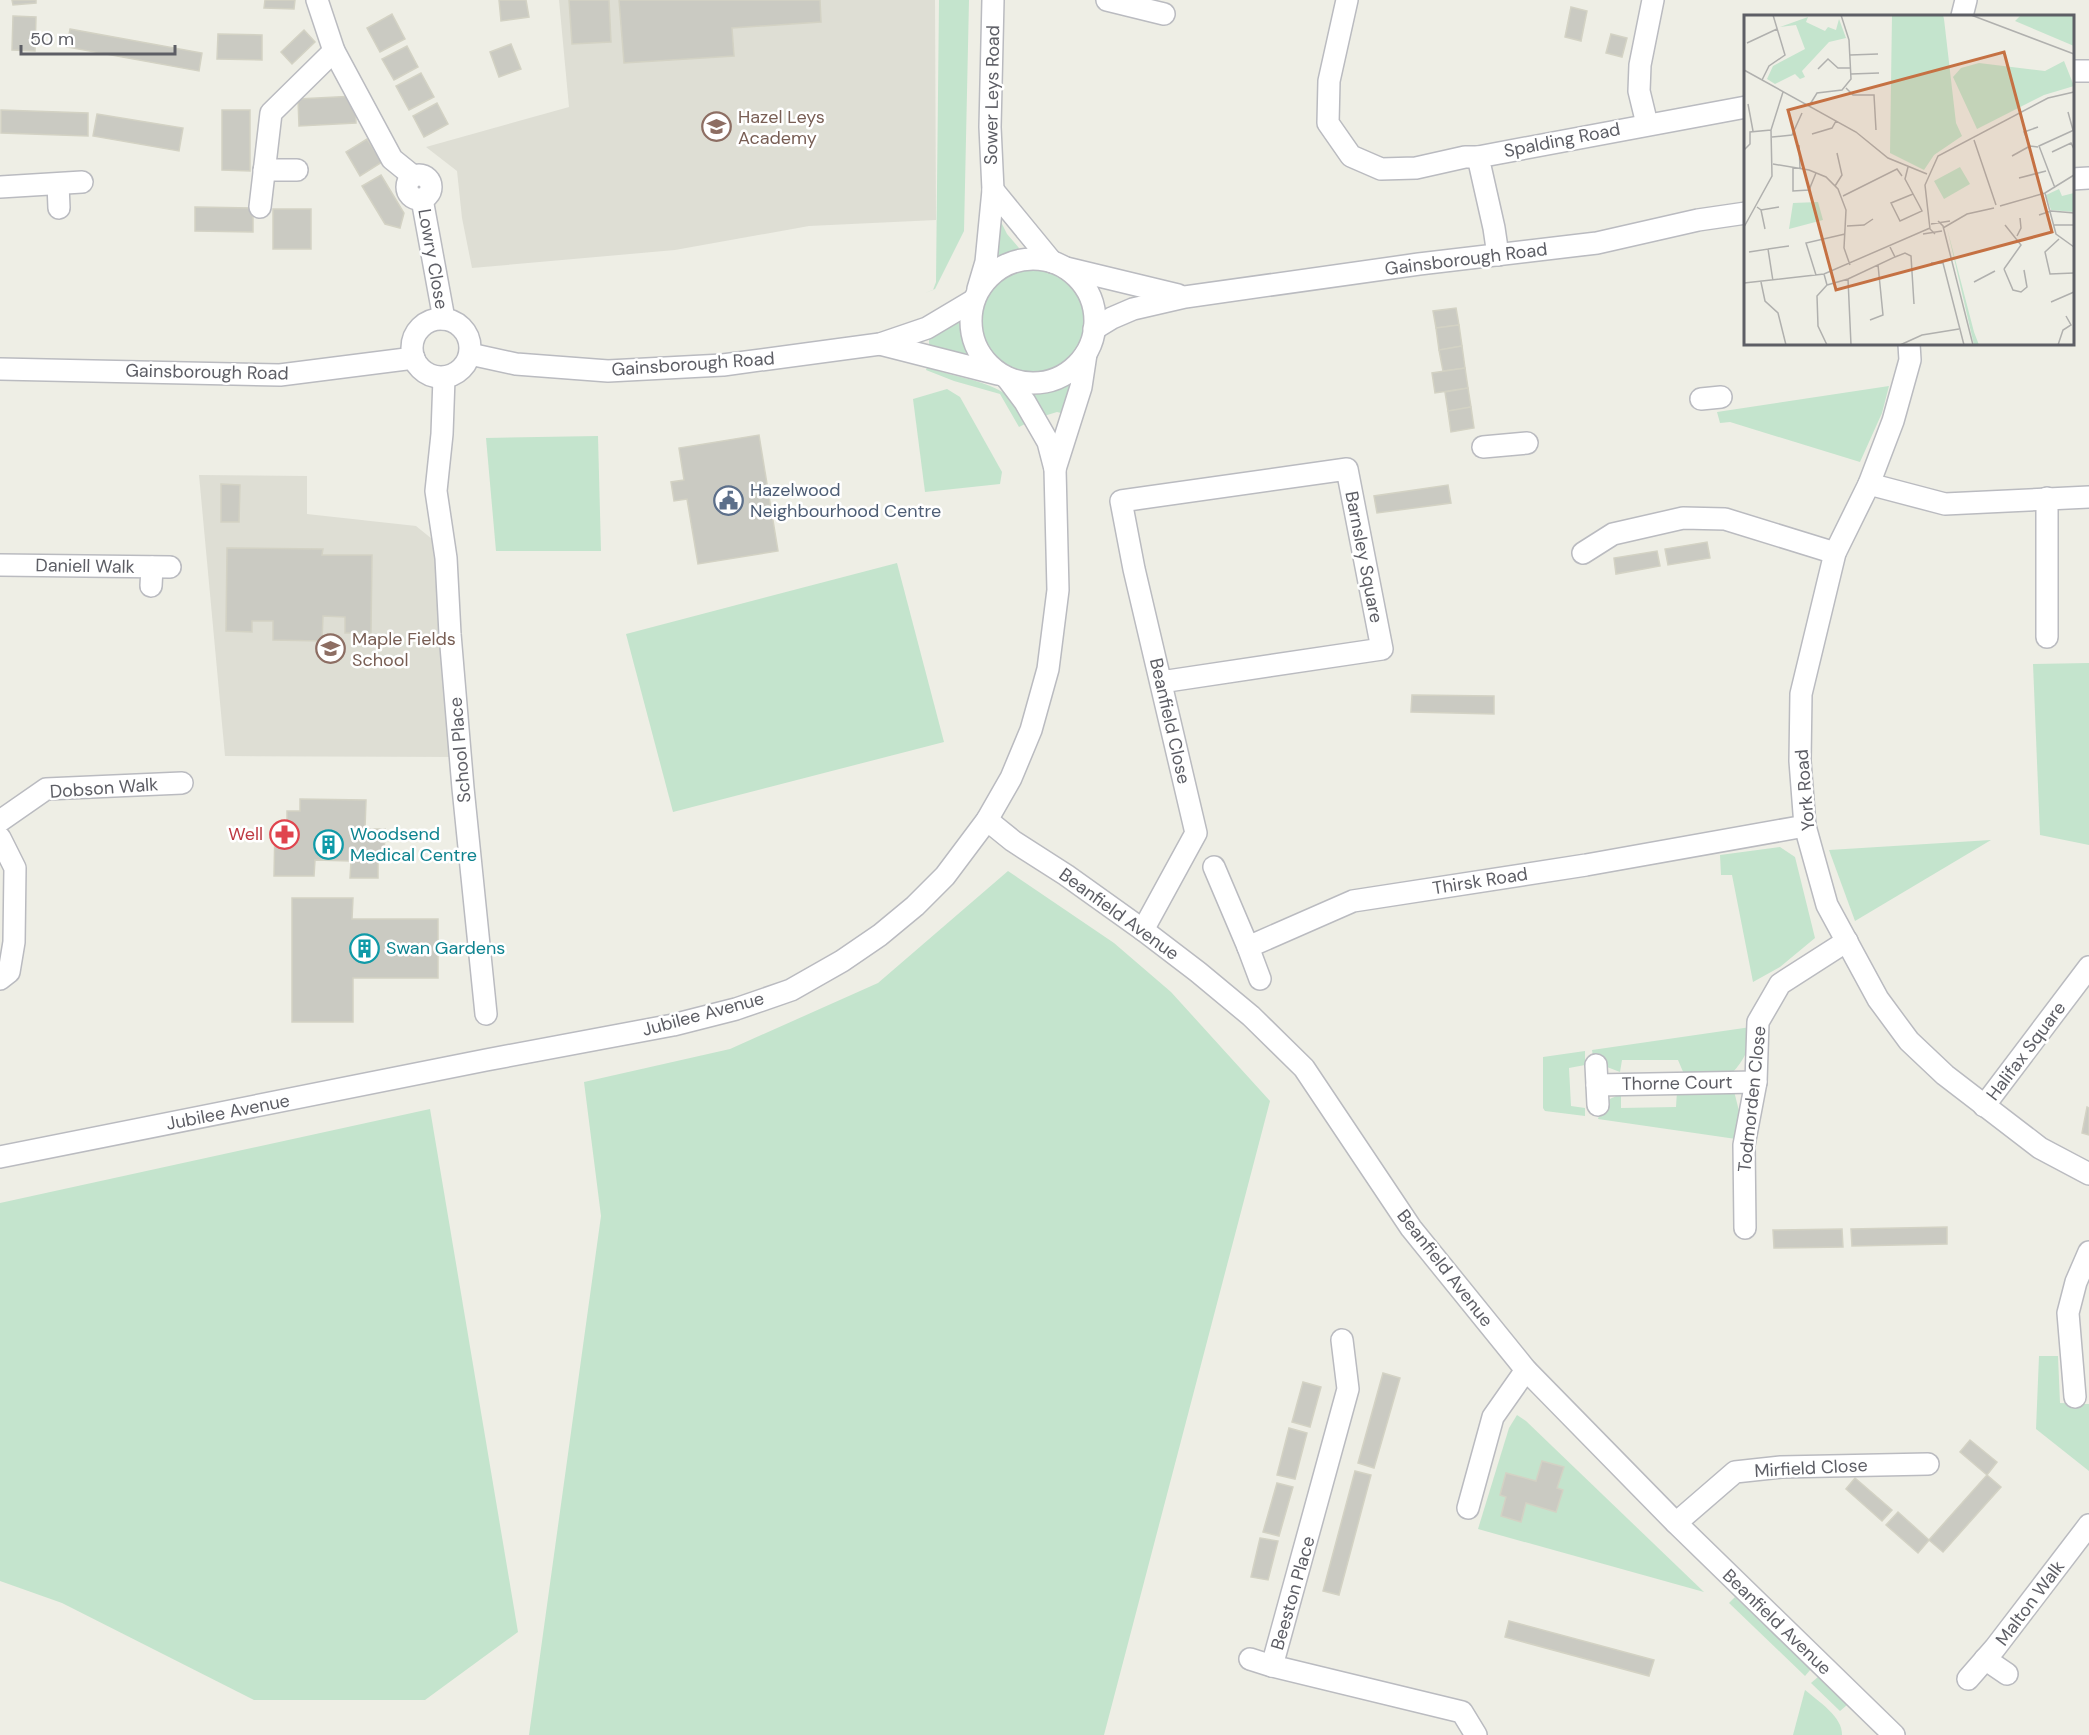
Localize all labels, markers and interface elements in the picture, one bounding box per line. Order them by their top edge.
inset map [1744,15,2074,345]
scale bar [21,18,176,56]
street label: Sower Leys Road [979,25,1005,165]
text: 50 m [30,27,74,51]
place label: Hazel Leys Academy [738,105,825,150]
school or university icon: Hazel Leys Academy [701,111,733,143]
street label: Spalding Road [1502,117,1622,163]
street label: Lowry Close [412,207,454,311]
street label: Gainsborough Road [1383,237,1549,281]
street label: Gainsborough Road [611,346,775,382]
street label: Gainsborough Road [125,359,289,385]
place label: Hazelwood Neighbourhood Centre [750,478,941,523]
public building icon: Hazelwood Neighbourhood Centre [713,484,745,516]
street label: Barnsley Square [1339,489,1389,625]
street label: Daniell Walk [35,553,135,579]
place label: Maple Fields School [352,627,456,672]
school or university icon: Maple Fields School [315,633,347,665]
street label: Beanfield Close [1144,656,1196,786]
street label: School Place [443,696,477,804]
street label: York Road [1789,748,1821,832]
street label: Dobson Walk [49,772,159,804]
pharmacy icon: Well [268,818,300,850]
place label: Well [228,822,263,846]
place label: Woodsend Medical Centre [350,822,477,867]
building icon: Woodsend Medical Centre [313,828,345,860]
street label: Beanfield Avenue [1054,862,1184,966]
street label: Thirsk Road [1431,862,1529,900]
building icon: Swan Gardens [349,932,381,964]
place label: Swan Gardens [386,936,505,960]
street label: Jubilee Avenue [639,986,767,1042]
street label: Halifax Square [1981,997,2071,1105]
street label: Todmorden Close [1732,1025,1772,1173]
street label: Thorne Court [1621,1070,1733,1096]
street label: Jubilee Avenue [164,1088,292,1136]
street label: Beanfield Avenue [1392,1204,1498,1332]
street label: Mirfield Close [1754,1453,1868,1483]
street label: Beeston Place [1265,1533,1321,1653]
street label: Malton Walk [1990,1555,2070,1651]
street label: Beanfield Avenue [1717,1564,1837,1680]

